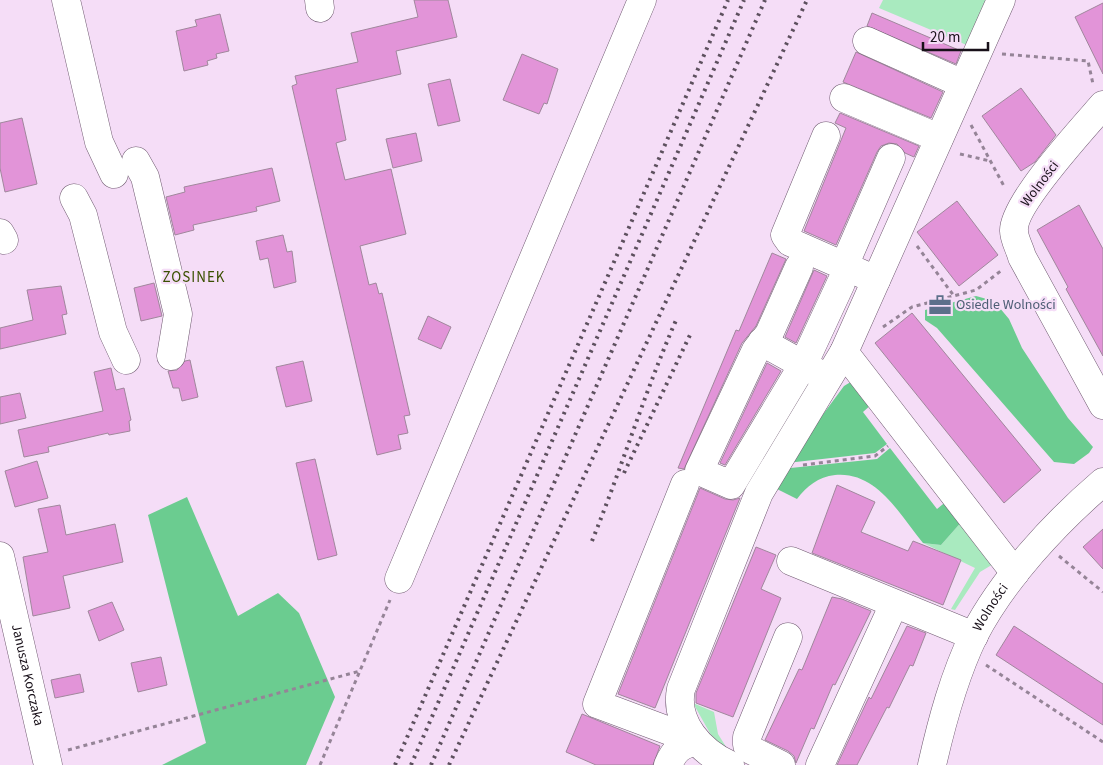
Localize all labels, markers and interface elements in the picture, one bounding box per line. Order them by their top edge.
scale bar [923,20,988,52]
text: 20 m [930,27,960,48]
street label: Wolności [1016,157,1064,211]
district label: ZOSINEK [163,267,226,288]
office icon: Osiedle Wolności [927,292,953,318]
place label: Osiedle Wolności [956,295,1056,315]
street label: Wolności [968,580,1013,635]
street label: Janusza Korczaka [6,622,49,728]

